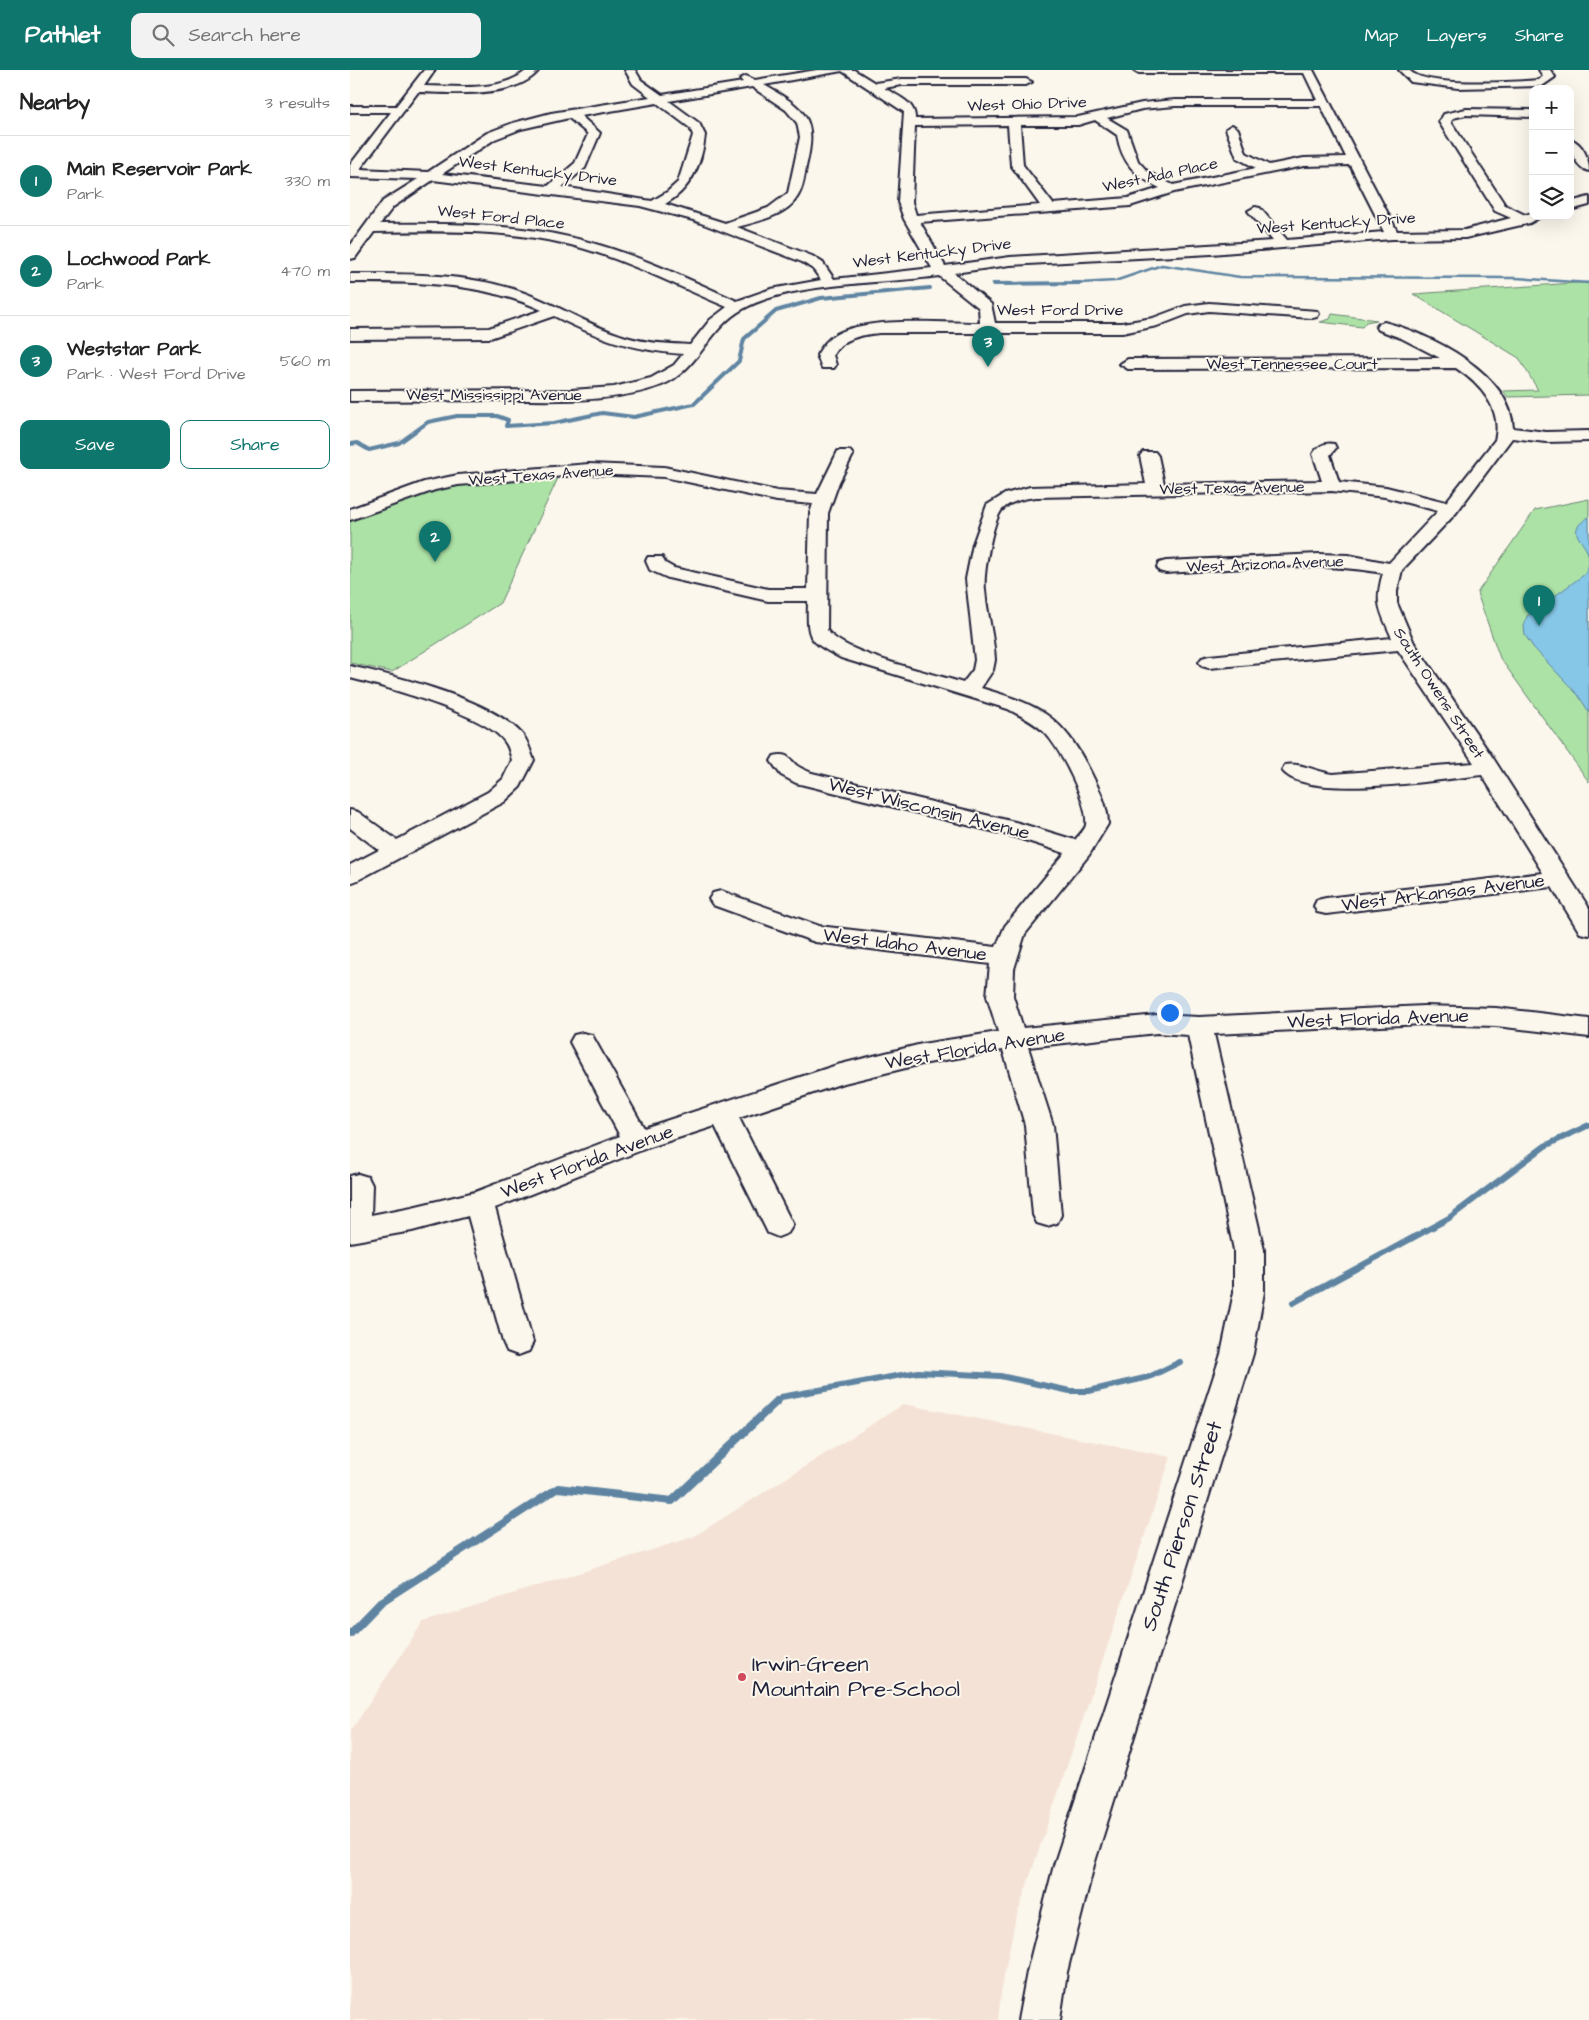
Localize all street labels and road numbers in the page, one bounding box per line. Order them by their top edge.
street label: West Ohio Drive [967,91,1088,117]
street label: West Kentucky Drive [457,150,619,193]
street label: West Ada Place [1100,152,1220,198]
street label: West Ford Place [436,199,566,235]
street label: West Kentucky Drive [1256,206,1417,241]
street label: West Kentucky Drive [852,232,1013,275]
street label: West Ford Drive [997,299,1124,321]
street label: West Tennessee Court [1206,353,1378,375]
street label: West Mississippi Avenue [406,384,582,406]
street label: West Texas Avenue [468,459,615,491]
street label: West Texas Avenue [1159,476,1305,500]
street label: West Arizona Avenue [1186,550,1344,578]
street label: South Owens Street [1388,623,1490,763]
street label: West Wisconsin Avenue [825,771,1033,847]
street label: West Arkansas Avenue [1340,867,1546,919]
street label: West Idaho Avenue [822,922,988,968]
street label: West Florida Avenue [1287,1002,1469,1036]
street label: West Florida Avenue [883,1021,1067,1077]
street label: West Florida Avenue [497,1118,677,1206]
street label: South Pierson Street [1133,1417,1231,1635]

